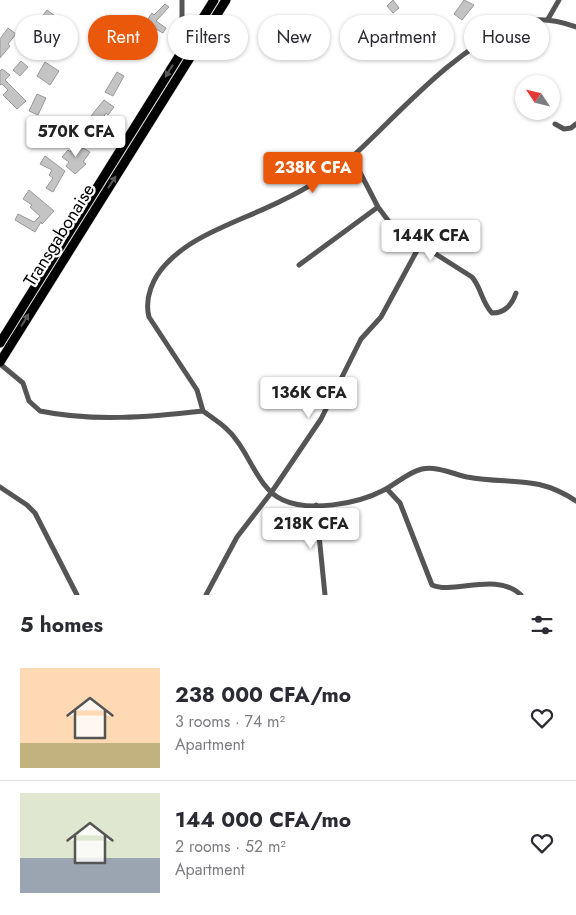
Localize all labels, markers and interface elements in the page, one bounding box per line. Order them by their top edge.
chip: Buy [15,15,78,60]
chip: Rent [88,15,158,60]
chip: Filters [168,15,248,60]
chip: New [258,15,330,60]
chip: Apartment [340,15,454,60]
chip: House [464,15,549,60]
one-way arrow [165,64,174,78]
north arrow [515,75,560,120]
map controls [515,75,560,120]
pin: 570K CFA [24,116,128,158]
text: 570K CFA [37,120,115,143]
pin: 238K CFA [261,152,365,194]
text: 238K CFA [274,156,352,179]
one-way arrow [107,176,116,189]
street label: Transgabonaise [17,179,101,291]
pin: 144K CFA [379,220,483,262]
text: 144K CFA [392,224,470,247]
one-way arrow [20,313,29,326]
pin: 136K CFA [257,376,361,419]
text: 136K CFA [271,381,347,404]
pin: 218K CFA [259,508,363,550]
text: 218K CFA [273,512,349,535]
text: 5 homes [20,610,103,640]
icon: filters [528,611,556,639]
text: 238 000 CFA/mo [175,680,351,710]
icon: home [60,688,120,748]
icon: heart [528,704,556,732]
text: 3 rooms · 74 m² [175,710,285,733]
text: Apartment [175,733,245,756]
text: 144 000 CFA/mo [175,805,351,835]
icon: home [60,813,120,873]
icon: heart [528,829,556,857]
text: 2 rooms · 52 m² [175,835,286,858]
text: Apartment [175,858,245,881]

